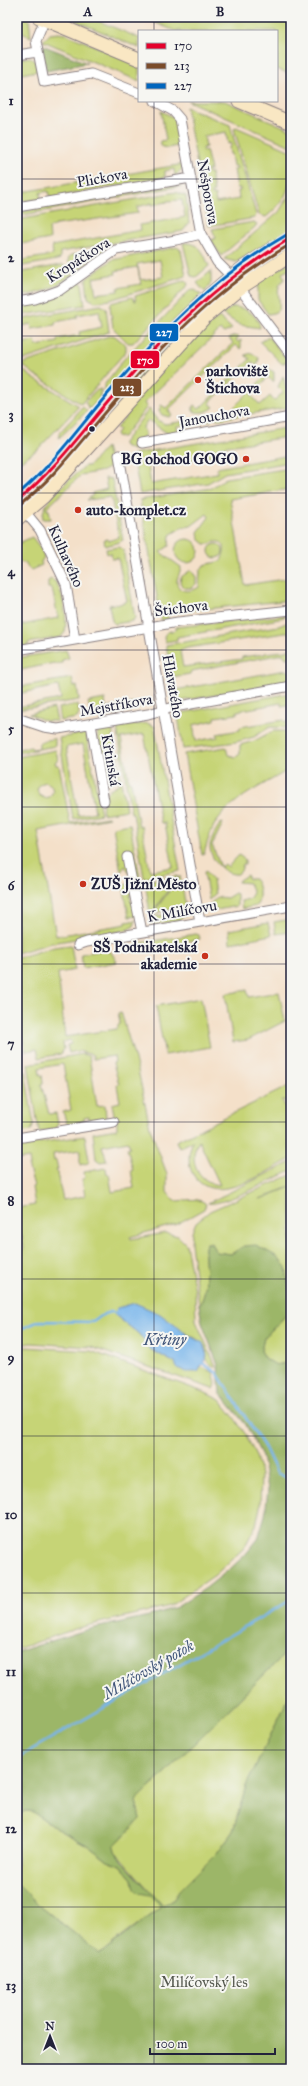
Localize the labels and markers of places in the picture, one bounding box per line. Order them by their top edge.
place label: parkoviště Štichova [205,362,269,397]
marker: parkoviště Štichova [193,375,203,385]
unlabelled marker [87,424,97,434]
place label: BG obchod GOGO [121,450,238,468]
marker: BG obchod GOGO [241,454,251,464]
place label: auto-komplet.cz [86,501,186,520]
marker: auto-komplet.cz [73,505,83,515]
place label: ZUŠ Jižní Město [91,874,197,894]
marker: ZUŠ Jižní Město [78,879,88,889]
place label: SŠ Podnikatelská akademie [93,937,198,973]
marker: SŠ Podnikatelská akademie [200,951,210,961]

